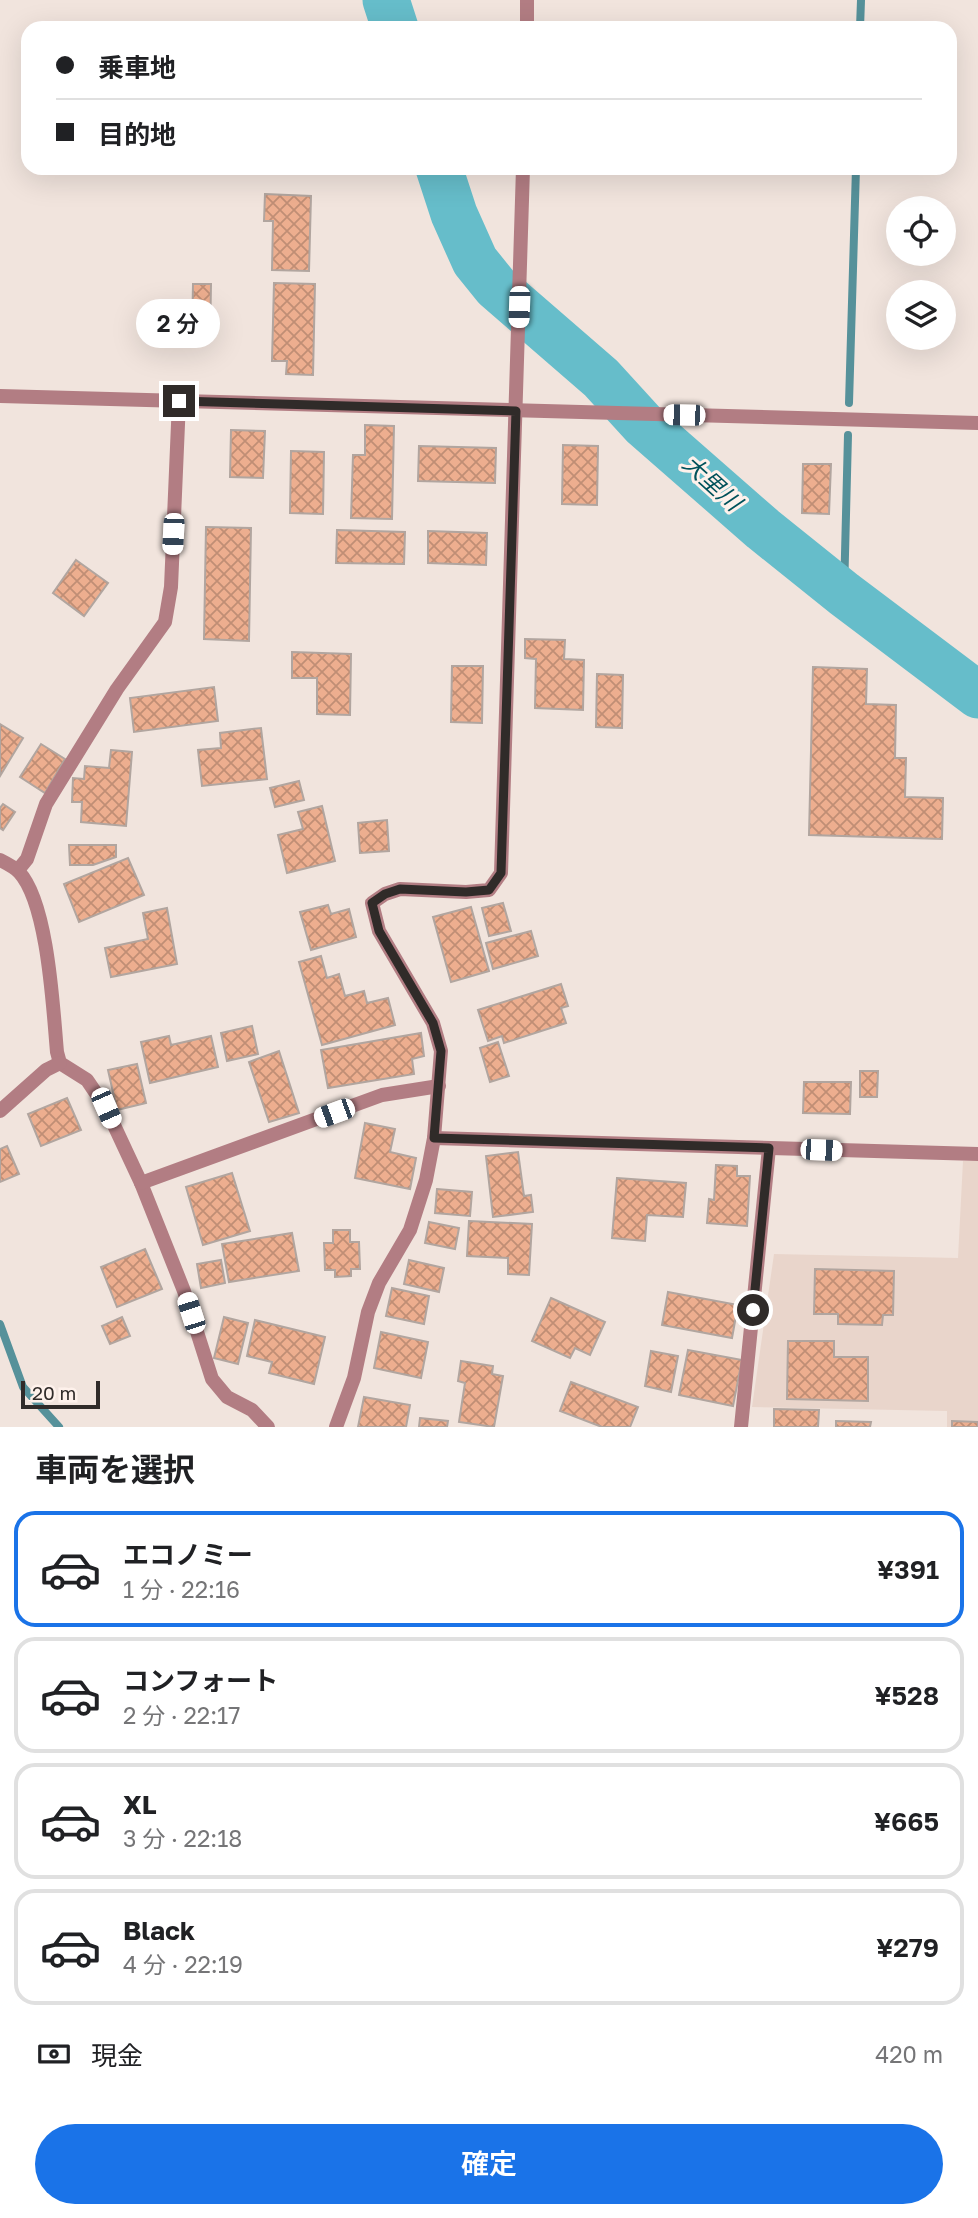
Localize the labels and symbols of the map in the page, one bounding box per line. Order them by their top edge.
car [508,286,531,328]
callout: 2 分 [137,300,221,348]
route end [163,385,195,417]
car [663,404,706,426]
water label: 大里川 [678,449,750,518]
car [162,512,185,556]
car [88,1085,125,1131]
car [311,1096,358,1130]
car [800,1139,843,1161]
car [175,1290,208,1336]
route start [737,1294,769,1326]
scale bar [21,1378,100,1410]

